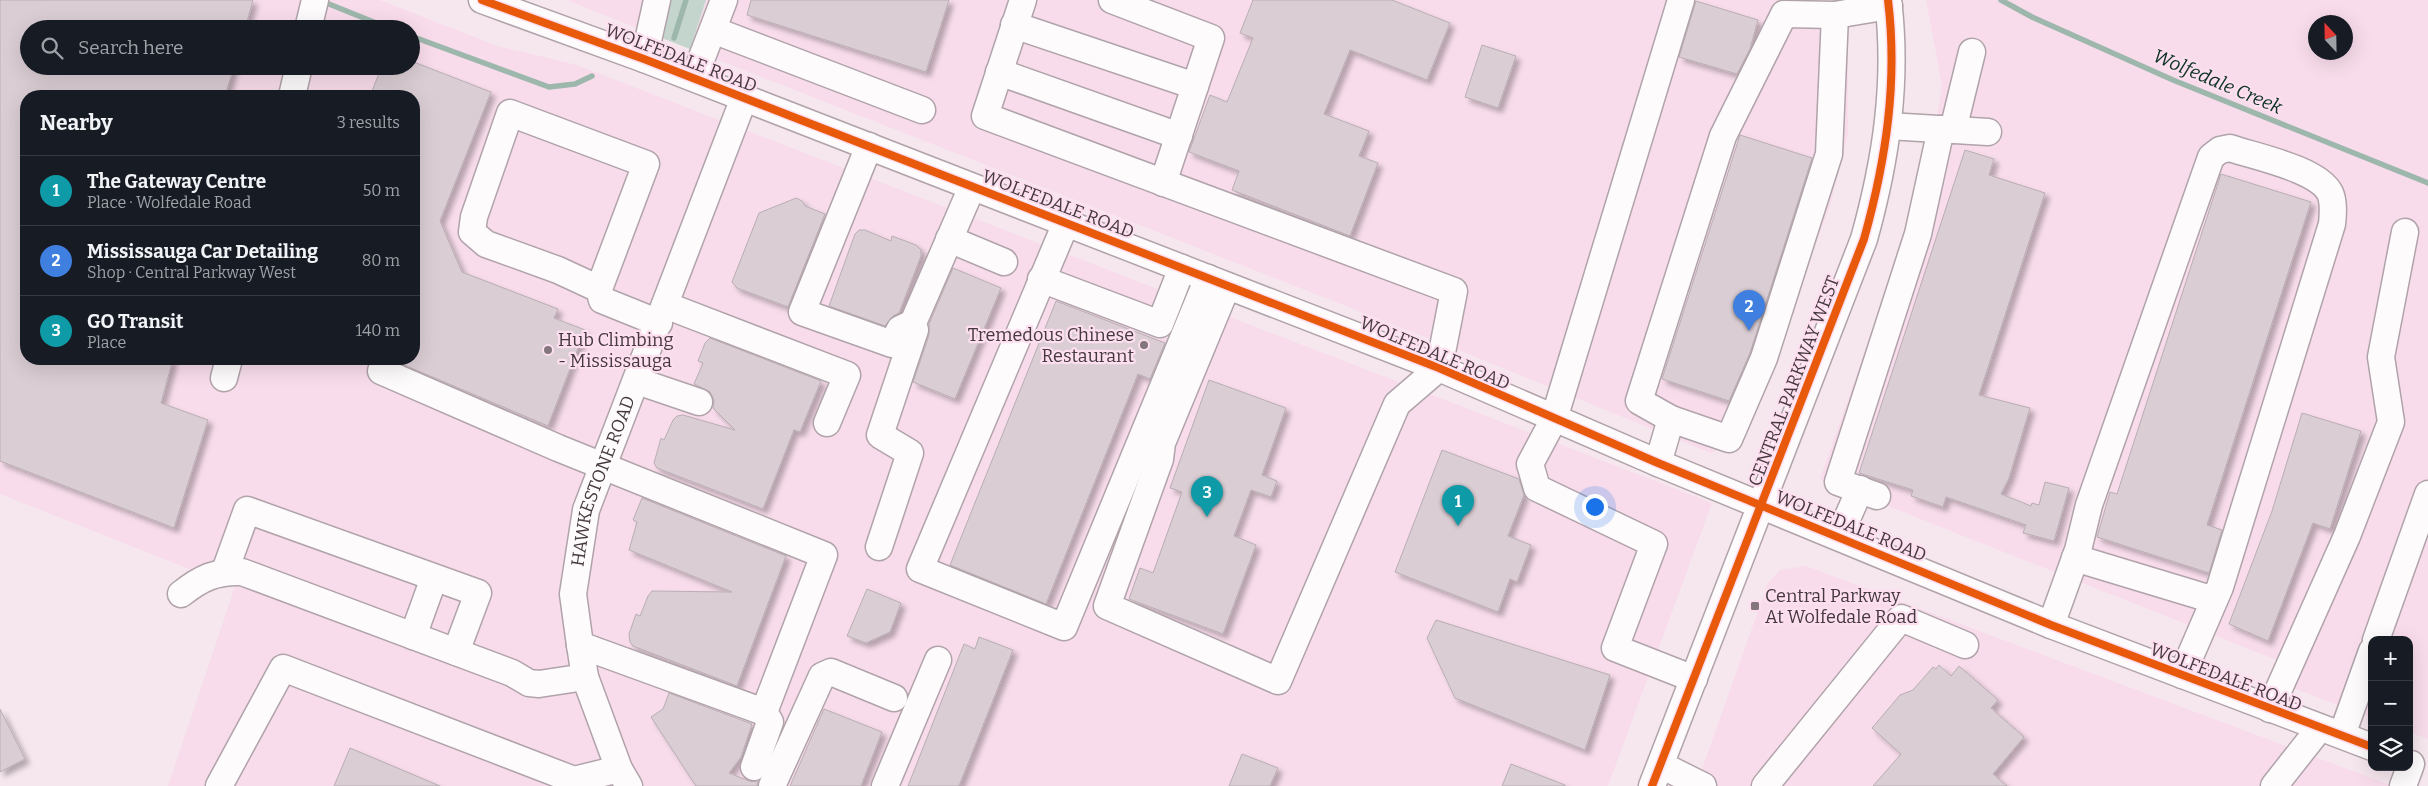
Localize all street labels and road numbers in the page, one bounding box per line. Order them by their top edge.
street label: WOLFEDALE ROAD [602,19,760,97]
street label: WOLFEDALE ROAD [979,165,1137,243]
street label: CENTRAL PARKWAY WEST [1744,272,1844,489]
street label: WOLFEDALE ROAD [1357,311,1513,395]
street label: HAWKESTONE ROAD [566,392,640,568]
street label: WOLFEDALE ROAD [1772,486,1930,566]
street label: WOLFEDALE ROAD [2147,638,2305,716]

